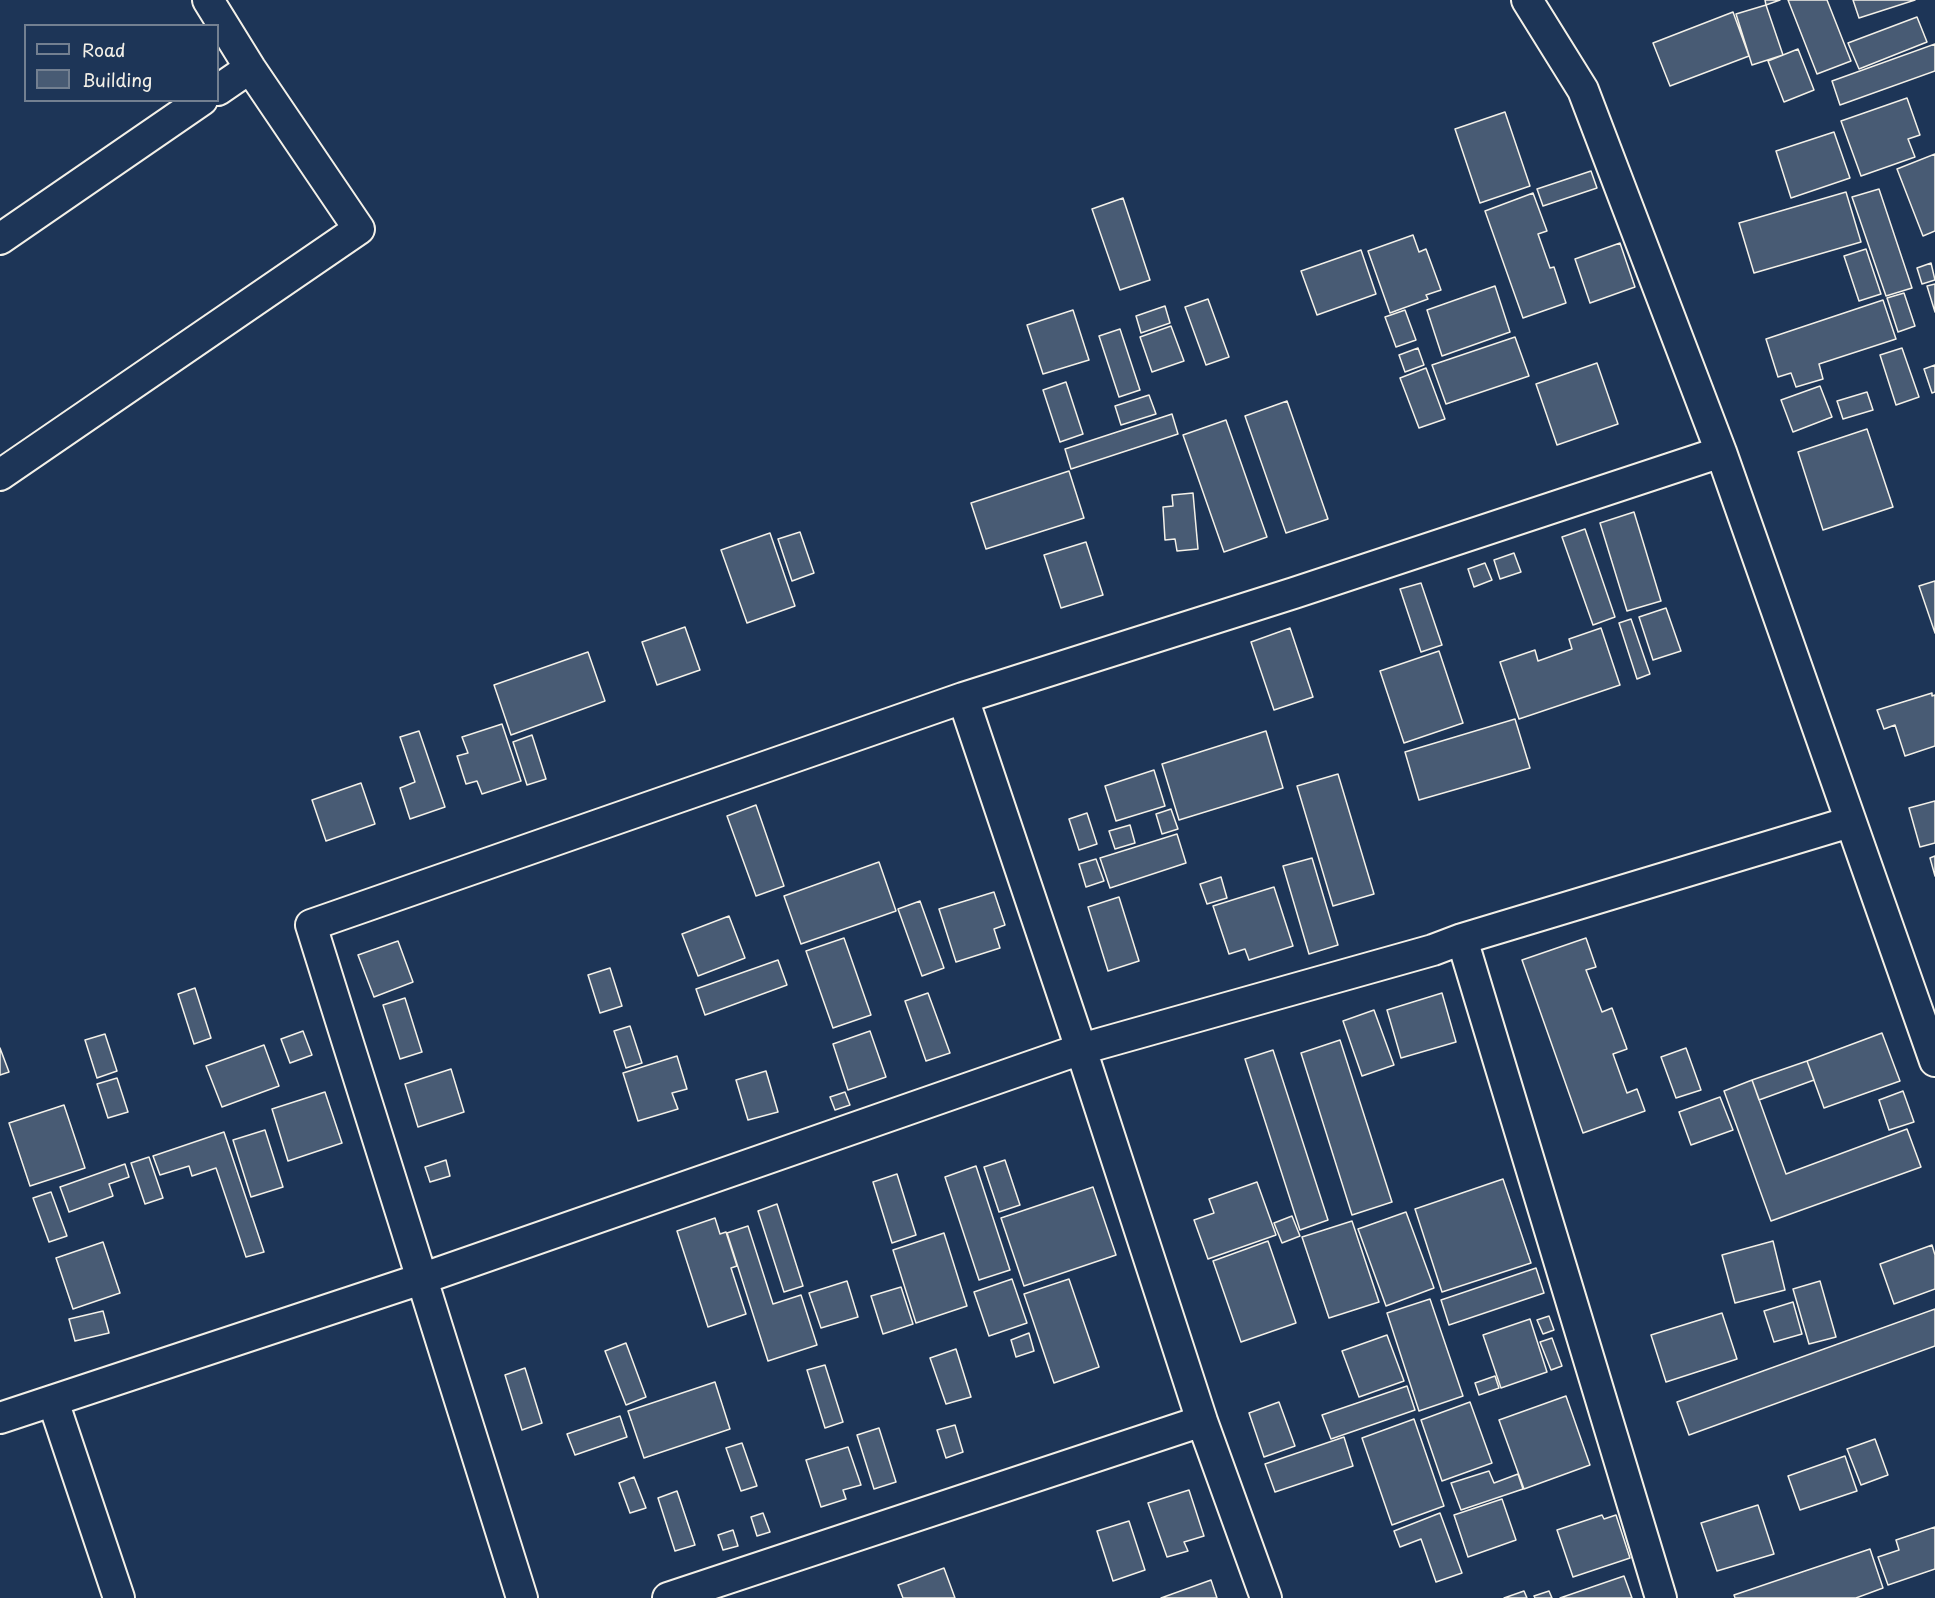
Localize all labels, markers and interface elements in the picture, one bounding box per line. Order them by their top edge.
legend [24,24,219,102]
text: Road [82,36,126,63]
text: Building [82,66,152,93]

